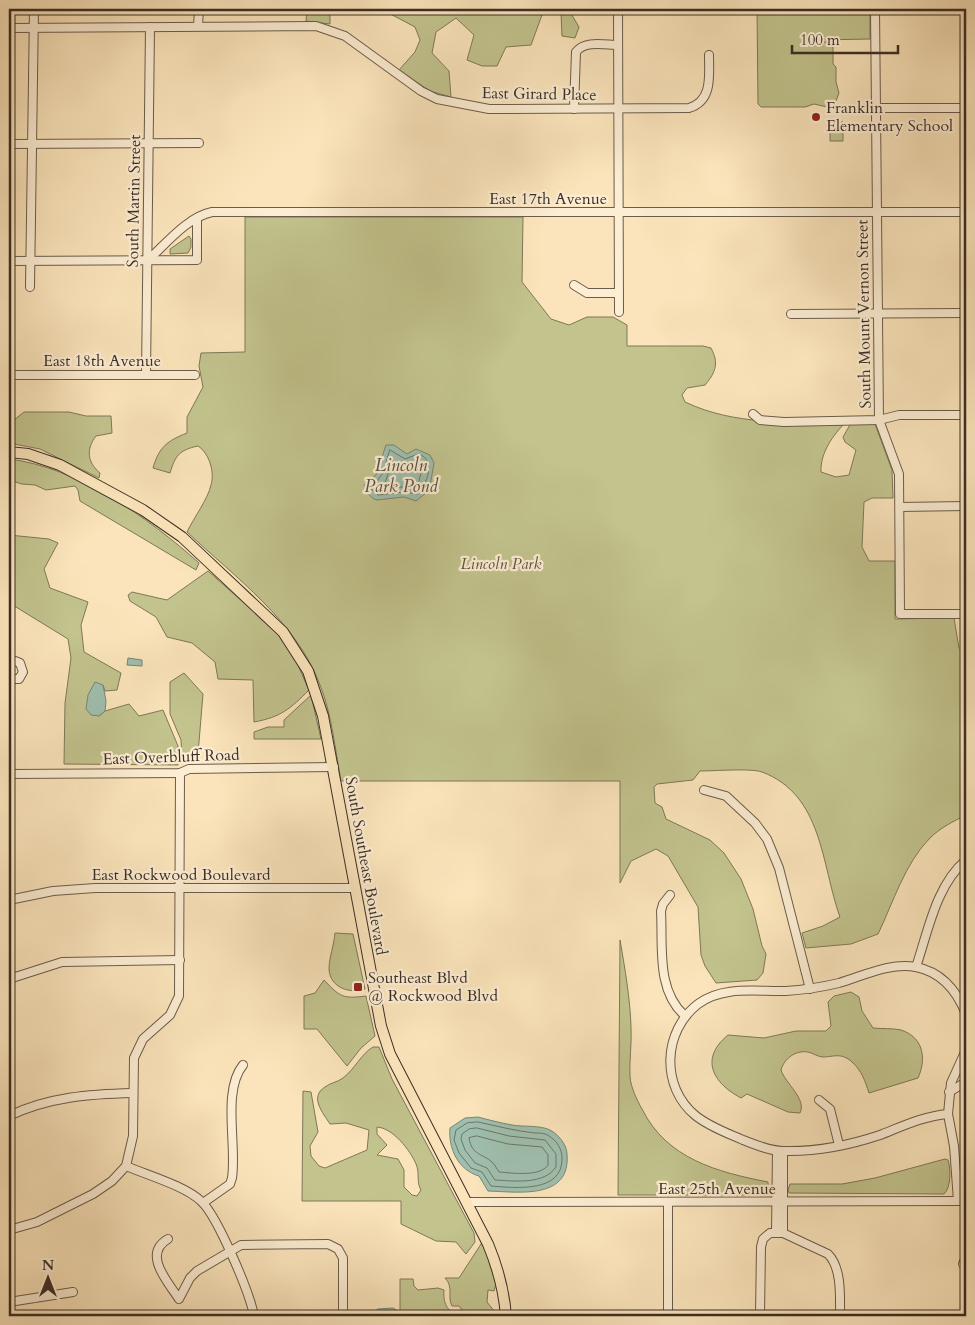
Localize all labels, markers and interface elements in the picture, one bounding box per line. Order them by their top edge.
scale bar [792,22,899,54]
text: 100 m [800,30,840,50]
street label: East Girard Place [481,82,597,106]
place label: Franklin Elementary School [826,97,953,137]
marker: Franklin Elementary School [810,111,822,123]
street label: South Martin Street [122,134,146,268]
street label: East 17th Avenue [489,188,607,210]
street label: South Mount Vernon Street [851,219,877,409]
street label: East 18th Avenue [43,350,161,372]
water label: Lincoln Park Pond [364,453,439,499]
park label: Lincoln Park [461,553,542,575]
street label: East Overbluff Road [102,744,240,770]
street label: South Southeast Boulevard [339,775,393,957]
street label: East Rockwood Boulevard [91,864,271,886]
place label: Southeast Blvd @ Rockwood Blvd [368,967,498,1007]
marker: Southeast Blvd @ Rockwood Blvd [352,981,364,993]
street label: East 25th Avenue [658,1178,776,1200]
north arrow [22,1252,72,1302]
text: N [42,1256,54,1275]

